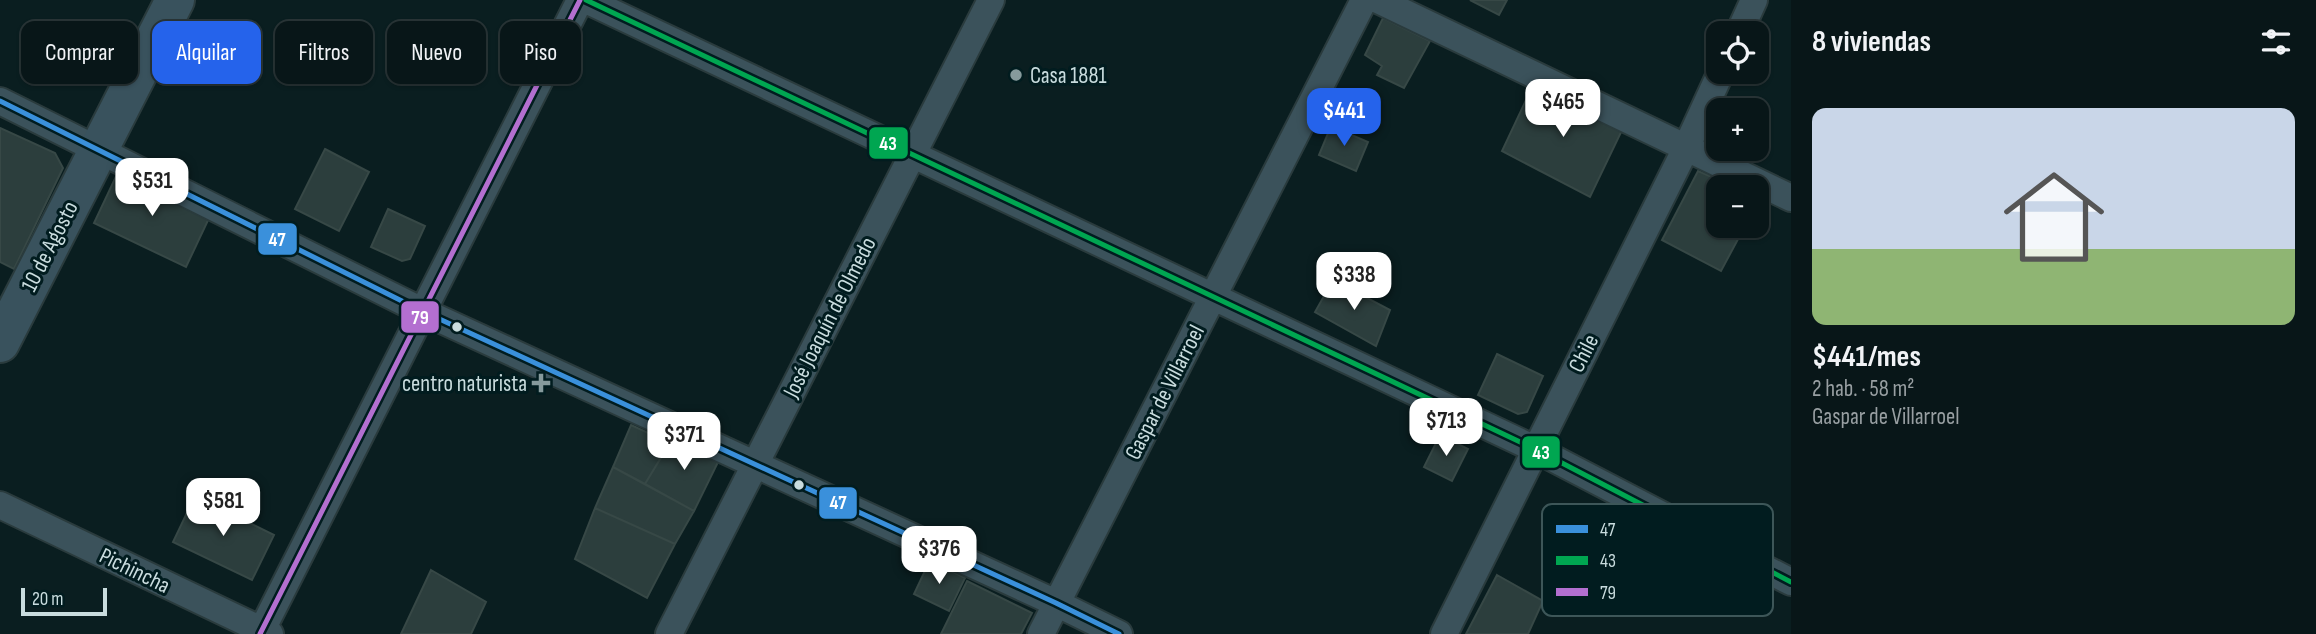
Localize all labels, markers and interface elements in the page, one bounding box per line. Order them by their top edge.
chip: Comprar [21,21,138,84]
chip: Alquilar [152,21,261,84]
chip: Filtros [275,21,373,84]
chip: Nuevo [387,21,486,84]
chip: Piso [500,21,581,84]
map controls [1706,21,1769,238]
button: locate [1706,21,1769,84]
icon: filters [2257,23,2295,61]
text: 8 viviendas [1812,24,1931,60]
place label: Casa 1881 [1030,62,1107,90]
marker: Casa 1881 [1008,67,1024,83]
pin: $465 [1522,80,1604,139]
pin: $441 [1303,88,1385,148]
text: $465 [1541,88,1585,116]
text: $441 [1323,97,1365,125]
button: + [1706,98,1769,161]
line badge: 43 [868,126,909,160]
text: 43 [879,133,897,156]
icon: home [1991,154,2117,280]
pin: $531 [111,158,193,218]
text: $531 [131,167,173,195]
button: − [1706,175,1769,238]
street label: 10 de Agosto [15,196,85,296]
line badge: 47 [257,222,298,256]
text: 47 [269,229,286,252]
street label: José Joaquín de Olmedo [777,232,882,403]
pin: $338 [1313,252,1395,312]
text: $338 [1332,261,1376,289]
line badge: 79 [400,300,440,334]
text: 79 [411,307,429,330]
unlabelled marker [450,320,464,334]
street label: Gaspar de Villarroel [1119,320,1211,465]
street label: Chile [1563,330,1605,377]
text: $441/mes [1812,339,1921,375]
place label: centro naturista [402,370,527,398]
marker: centro naturista [533,375,549,391]
text: 2 hab. · 58 m² [1812,375,1914,403]
pin: $713 [1405,398,1487,458]
text: Gaspar de Villarroel [1812,403,1960,431]
text: $713 [1425,407,1467,435]
pin: $371 [643,412,725,472]
text: $371 [663,421,705,449]
line badge: 43 [1521,435,1561,469]
text: 43 [1532,442,1550,465]
pin: $581 [182,478,264,538]
unlabelled marker [792,478,806,492]
line badge: 47 [818,486,858,520]
text: $581 [202,487,244,515]
text: 47 [830,492,847,515]
legend [1542,504,1773,616]
text: 47 [1600,519,1616,542]
pin: $376 [898,526,980,586]
text: $376 [918,535,960,563]
street label: Pichincha [95,542,174,600]
text: 43 [1600,550,1616,573]
text: 79 [1600,582,1616,605]
scale bar [21,585,107,617]
text: 20 m [32,588,64,611]

